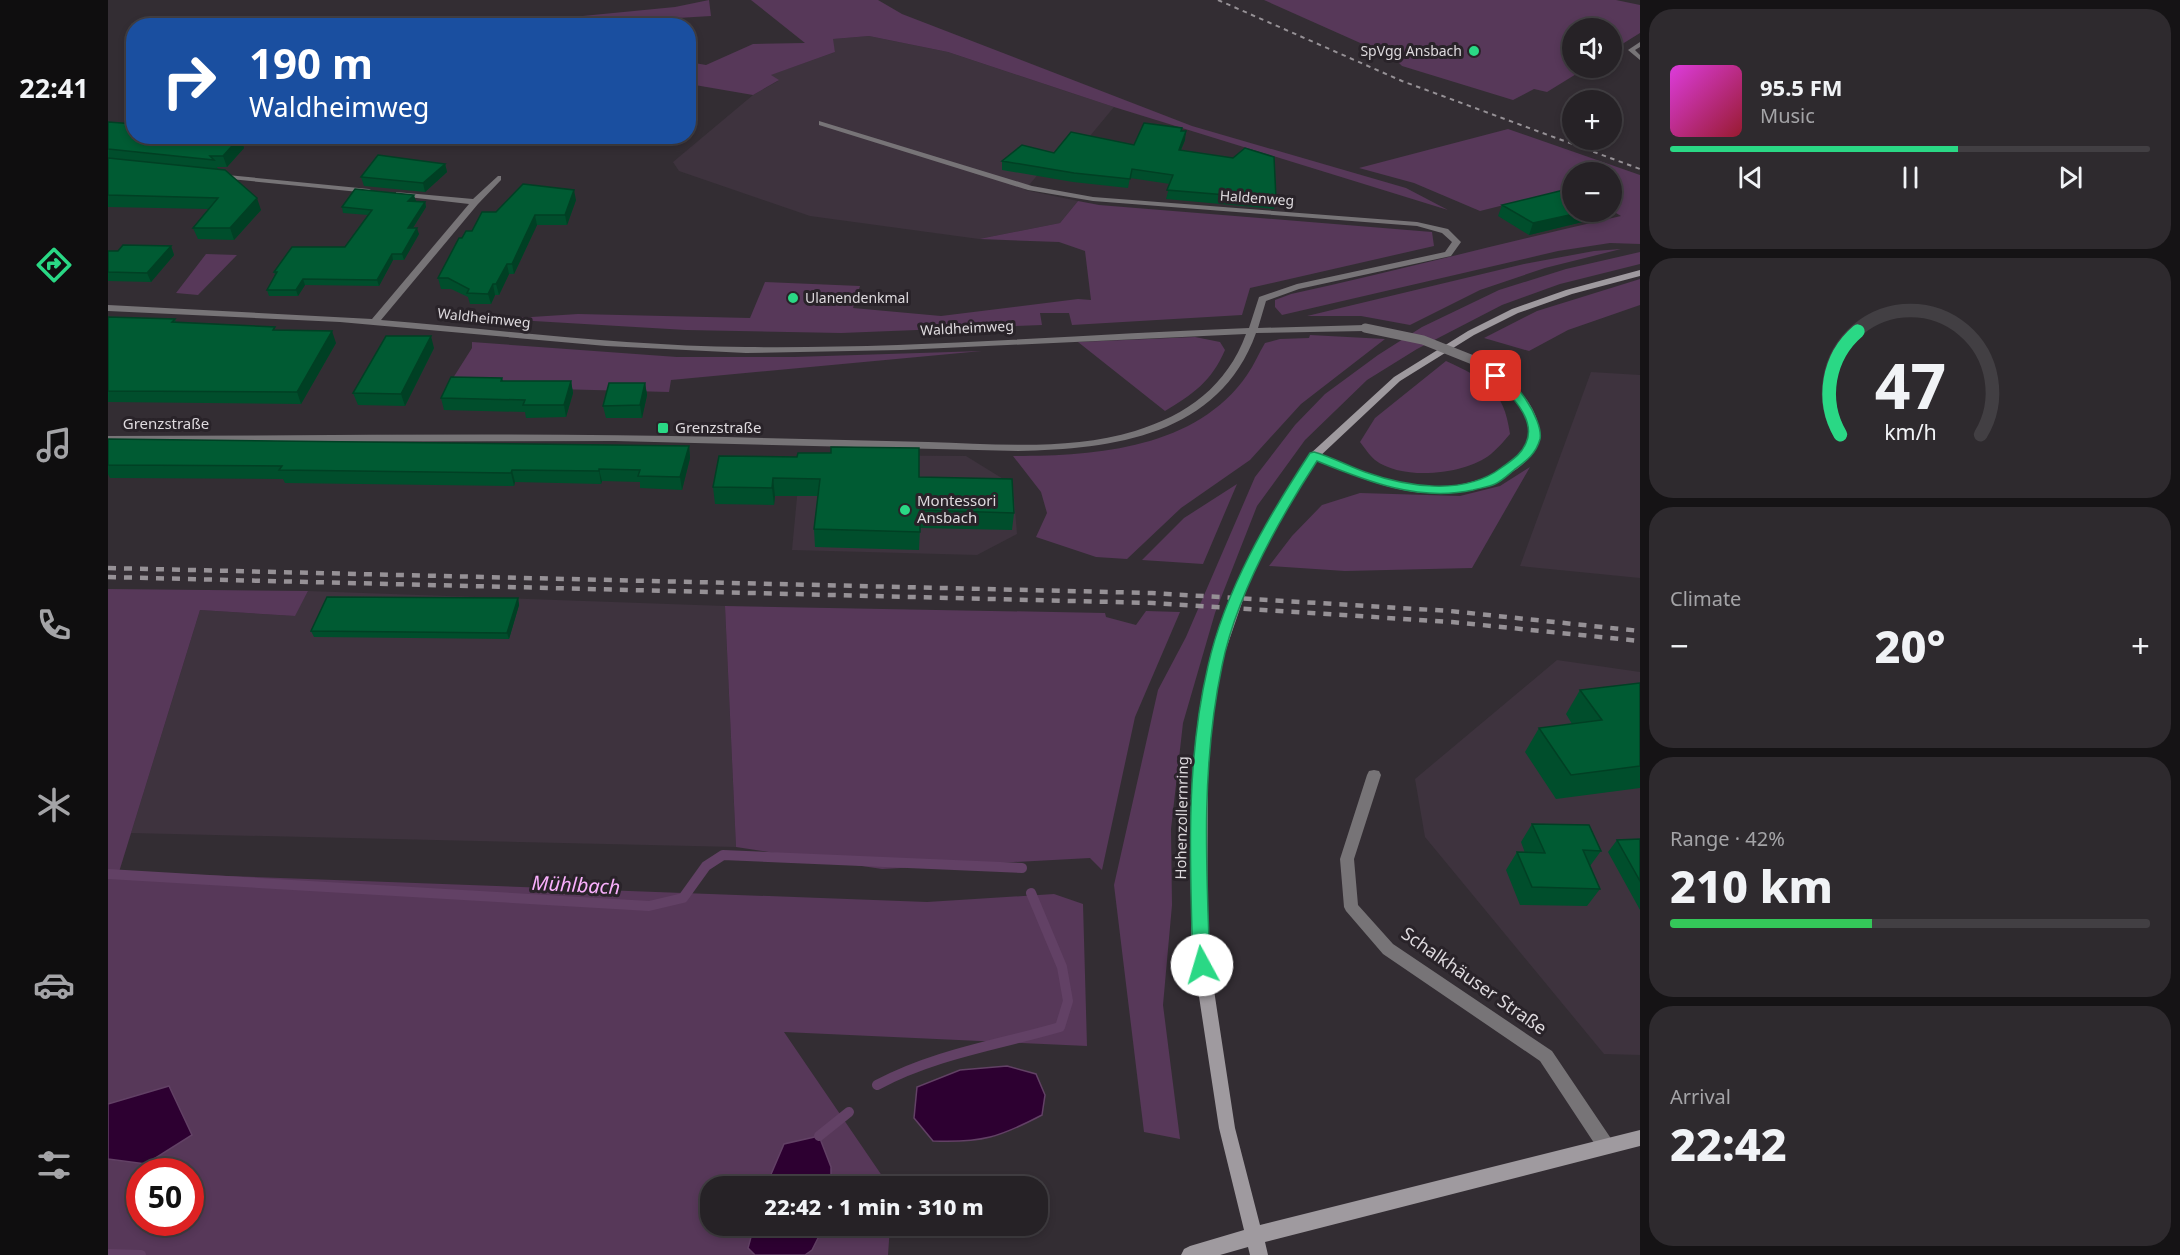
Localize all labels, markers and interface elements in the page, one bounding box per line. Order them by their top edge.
map controls [1562,18,1622,222]
button: sound [1562,18,1622,78]
text: 190 m [249,34,373,91]
place label: SpVgg Ansbach [1360,41,1462,60]
icon: right [150,42,228,120]
marker: SpVgg Ansbach [1467,44,1481,58]
text: 22:41 [19,69,89,106]
text: 95.5 FM [1760,72,1842,102]
text: Waldheimweg [249,88,429,125]
button: + [1562,90,1622,150]
text: Music [1760,102,1815,129]
icon: previous [1734,161,1767,194]
icon: pause [1894,161,1927,194]
icon: next [2054,161,2087,194]
button: − [1562,162,1622,222]
street label: Haldenweg [1219,185,1295,210]
icon: directions [33,244,75,286]
place label: Ulanendenkmal [805,288,909,307]
marker: Ulanendenkmal [786,291,800,305]
street label: Waldheimweg [437,303,532,332]
street label: Waldheimweg [920,316,1014,339]
text: 47 [1874,342,1946,427]
pin [1470,350,1521,401]
icon: arrive [1479,359,1512,392]
street label: Grenzstraße [123,413,209,433]
place label: Grenzstraße [675,417,761,437]
text: km/h [1884,418,1936,447]
marker: Grenzstraße [656,421,670,435]
icon: music [33,424,75,466]
place label: Montessori Ansbach [917,490,996,527]
marker: Montessori Ansbach [898,503,912,517]
text: Climate [1670,585,1741,612]
icon: phone [33,604,75,646]
text: 20° [1874,615,1946,676]
text: − [1670,623,1689,668]
text: + [2131,623,2150,668]
street label: Hohenzollernring [1170,756,1192,880]
icon: climate [33,784,75,826]
text: Range · 42% [1670,825,1785,852]
text: 210 km [1670,855,1833,916]
water label: Mühlbach [531,869,621,900]
street label: Schalkhäuser Straße [1397,921,1552,1039]
position arrow [1170,933,1234,997]
icon: car [33,964,75,1006]
text: Arrival [1670,1083,1731,1110]
text: 22:42 [1670,1113,1787,1174]
icon: filters [33,1144,75,1186]
speed limit sign: 50 [126,1158,204,1236]
text: 22:42 · 1 min · 310 m [764,1191,984,1221]

